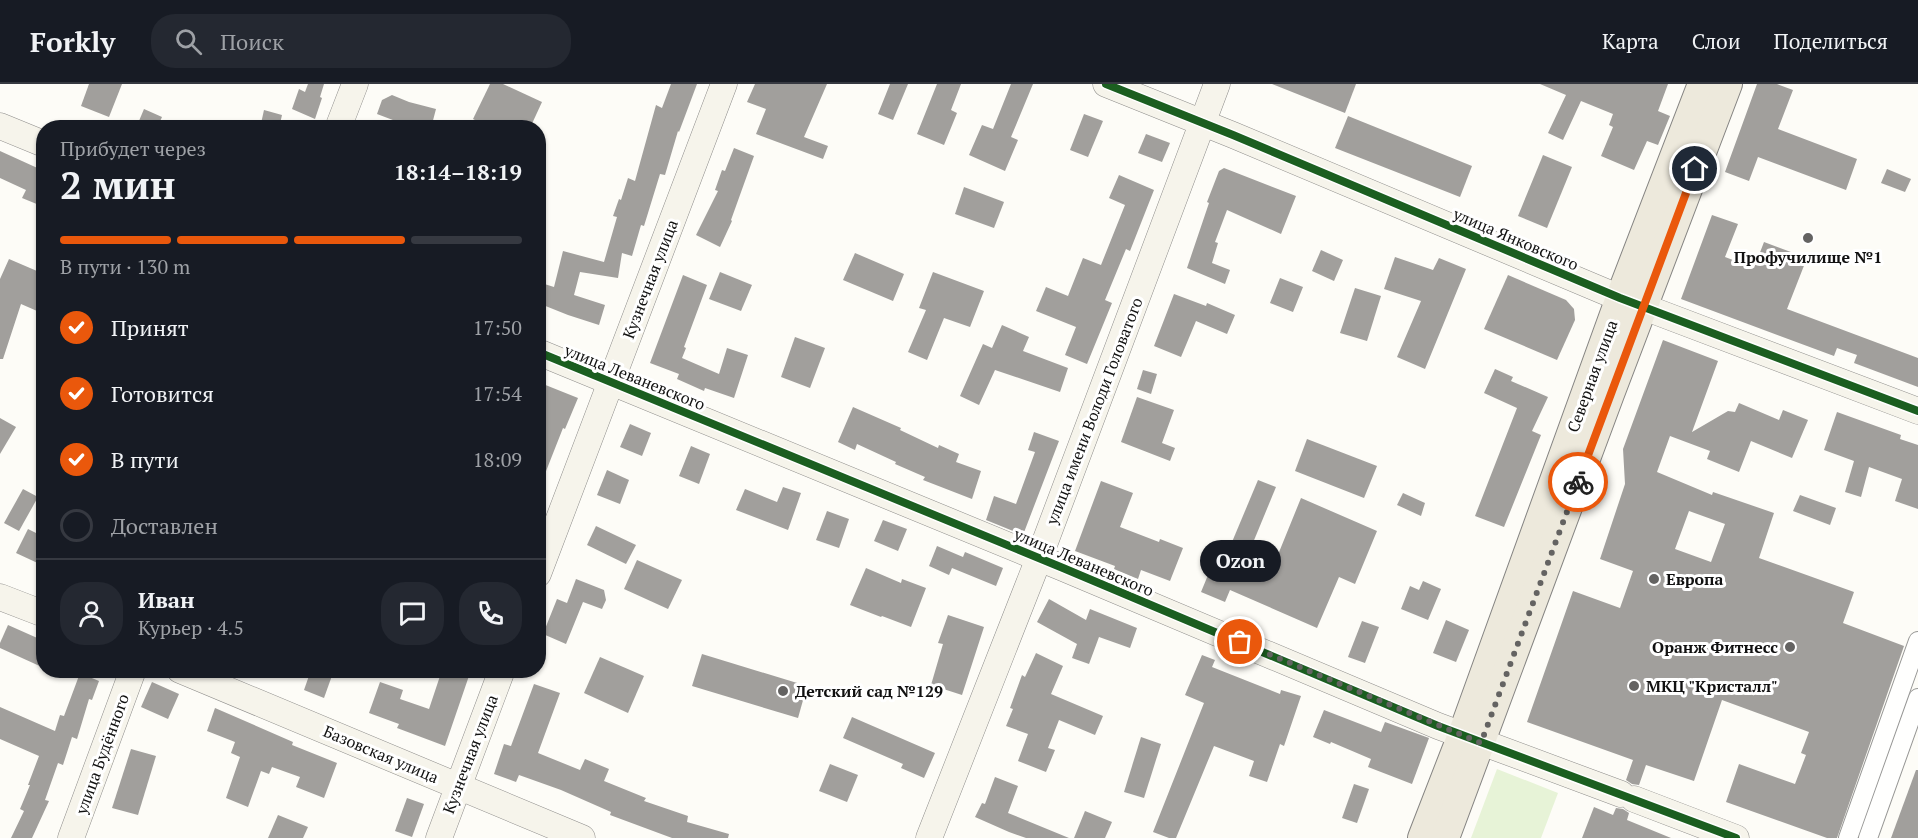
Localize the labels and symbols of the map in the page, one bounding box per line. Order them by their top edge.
pin [1669,143,1720,194]
street label: улица Янковского [1449,202,1582,275]
street label: Кузнечная улица [617,216,683,342]
marker: Профучилище №1 [1801,231,1815,245]
place label: Профучилище №1 [1734,246,1882,268]
street label: улица имени Володи Головатого [1040,294,1148,529]
street label: Северная улица [1562,317,1622,435]
street label: улица Леваневского [561,338,709,415]
courier [1548,452,1608,512]
street label: улица Леваневского [1010,522,1157,601]
callout: Ozon [1200,540,1280,582]
place label: Европа [1666,568,1724,590]
marker: Европа [1647,572,1661,586]
pin [1214,616,1265,667]
place label: Оранж Фитнесс [1652,636,1778,658]
marker: Оранж Фитнесс [1783,640,1797,654]
place label: МКЦ "Кристалл" [1646,675,1778,697]
marker: МКЦ "Кристалл" [1627,679,1641,693]
place label: Детский сад №129 [795,680,943,702]
marker: Детский сад №129 [776,684,790,698]
street label: улица Будённого [70,691,134,818]
street label: Кузнечная улица [437,691,503,817]
street label: Базовская улица [320,720,442,788]

